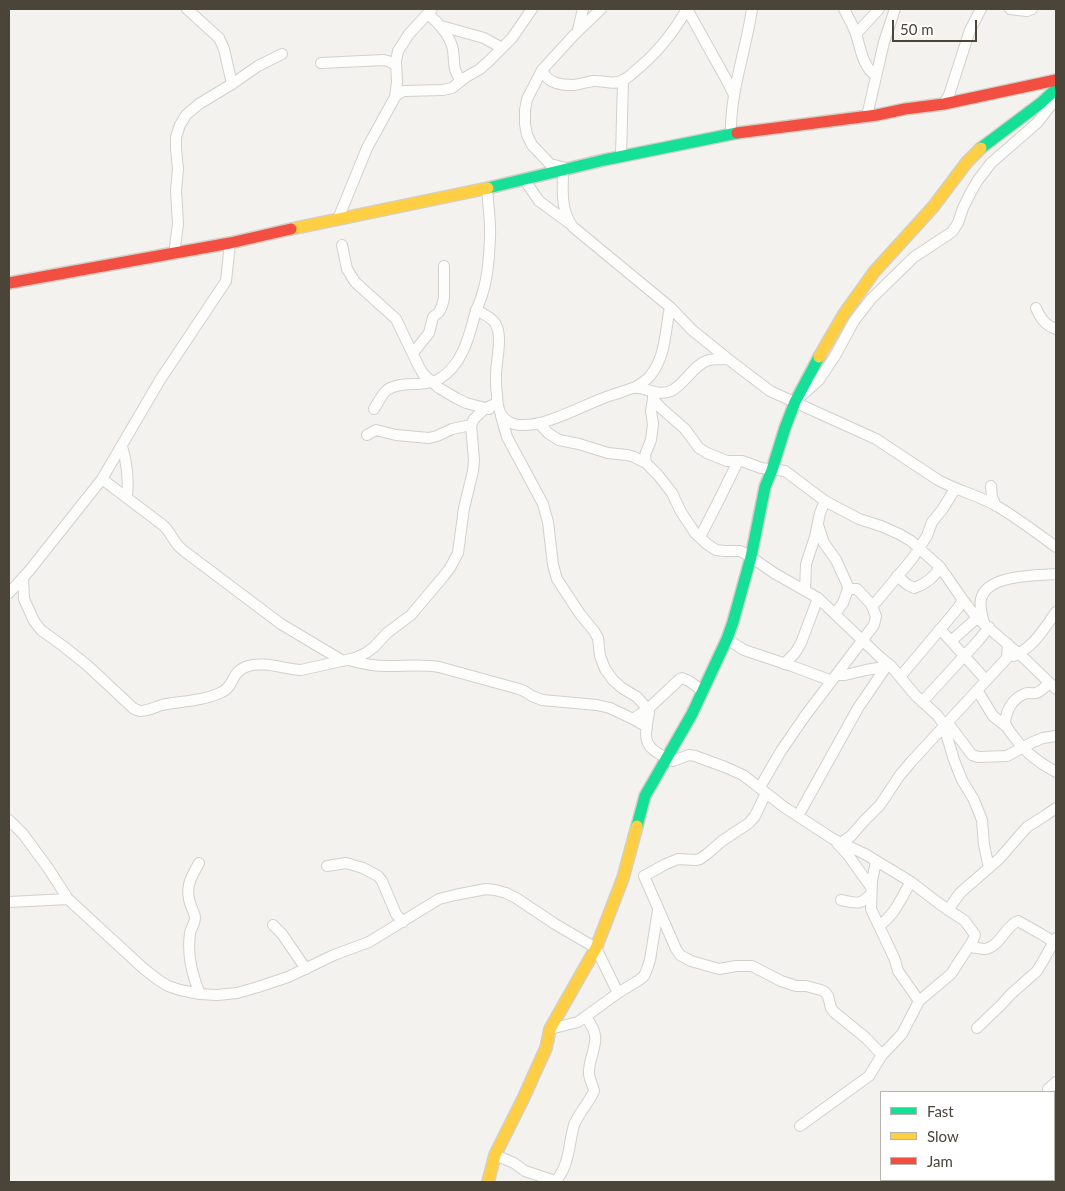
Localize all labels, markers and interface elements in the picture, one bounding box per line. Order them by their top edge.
scale bar [895,10,980,42]
text: 50 m [900,20,934,38]
legend [880,1091,1055,1181]
text: Fast [927,1102,954,1120]
text: Slow [927,1127,959,1145]
text: Jam [927,1152,953,1170]

